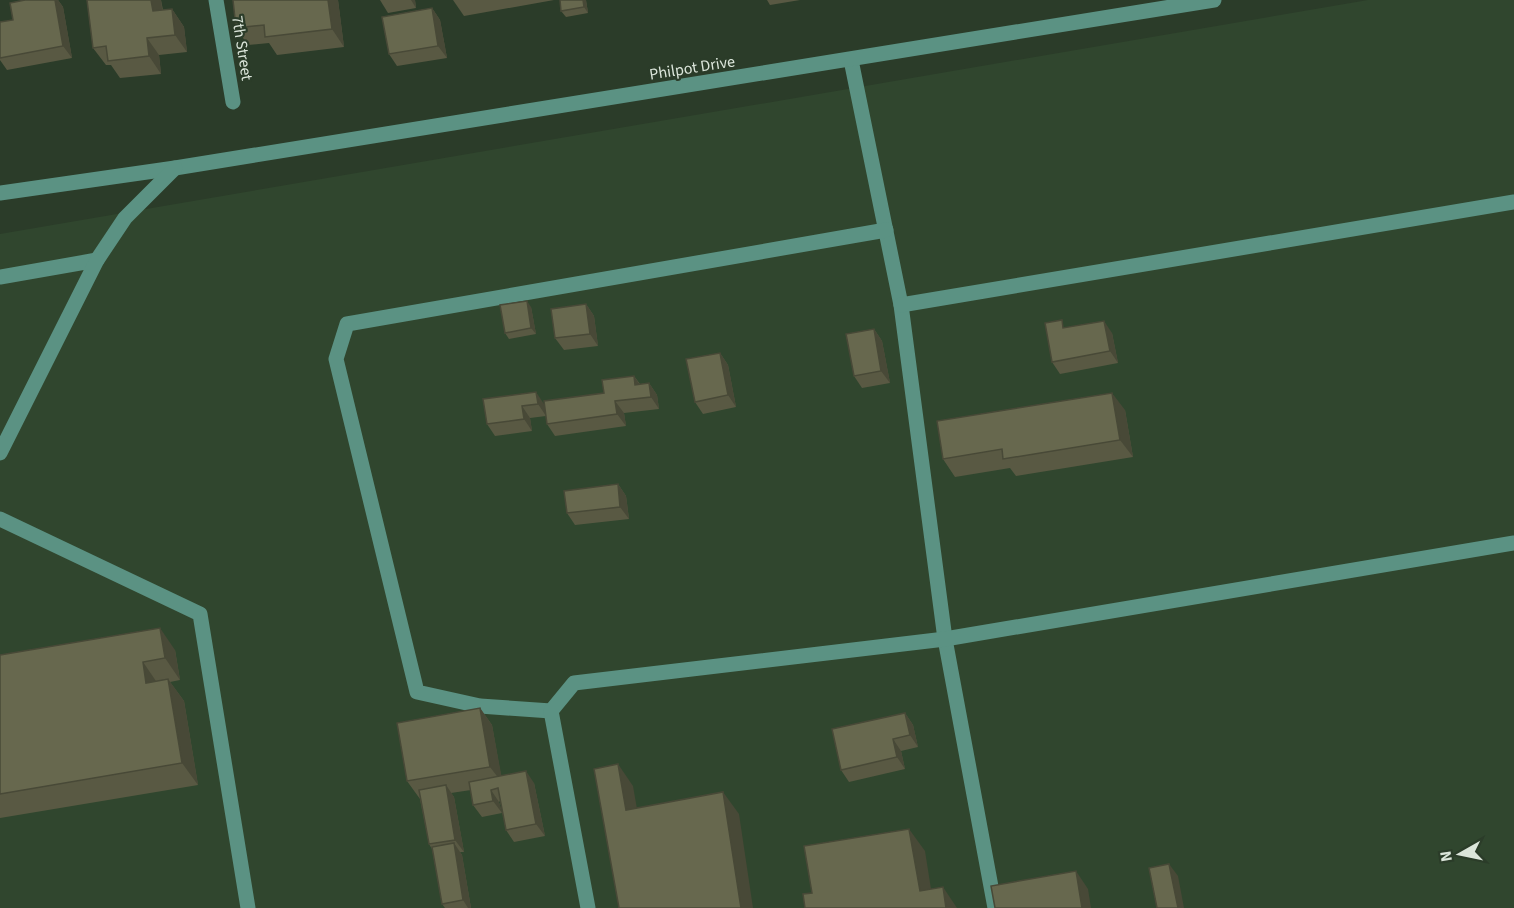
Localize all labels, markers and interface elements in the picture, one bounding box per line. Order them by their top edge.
street label: 7th Street [226,14,258,83]
street label: Philpot Drive [648,50,737,86]
north arrow [1430,824,1490,884]
text: N [1434,849,1458,863]

